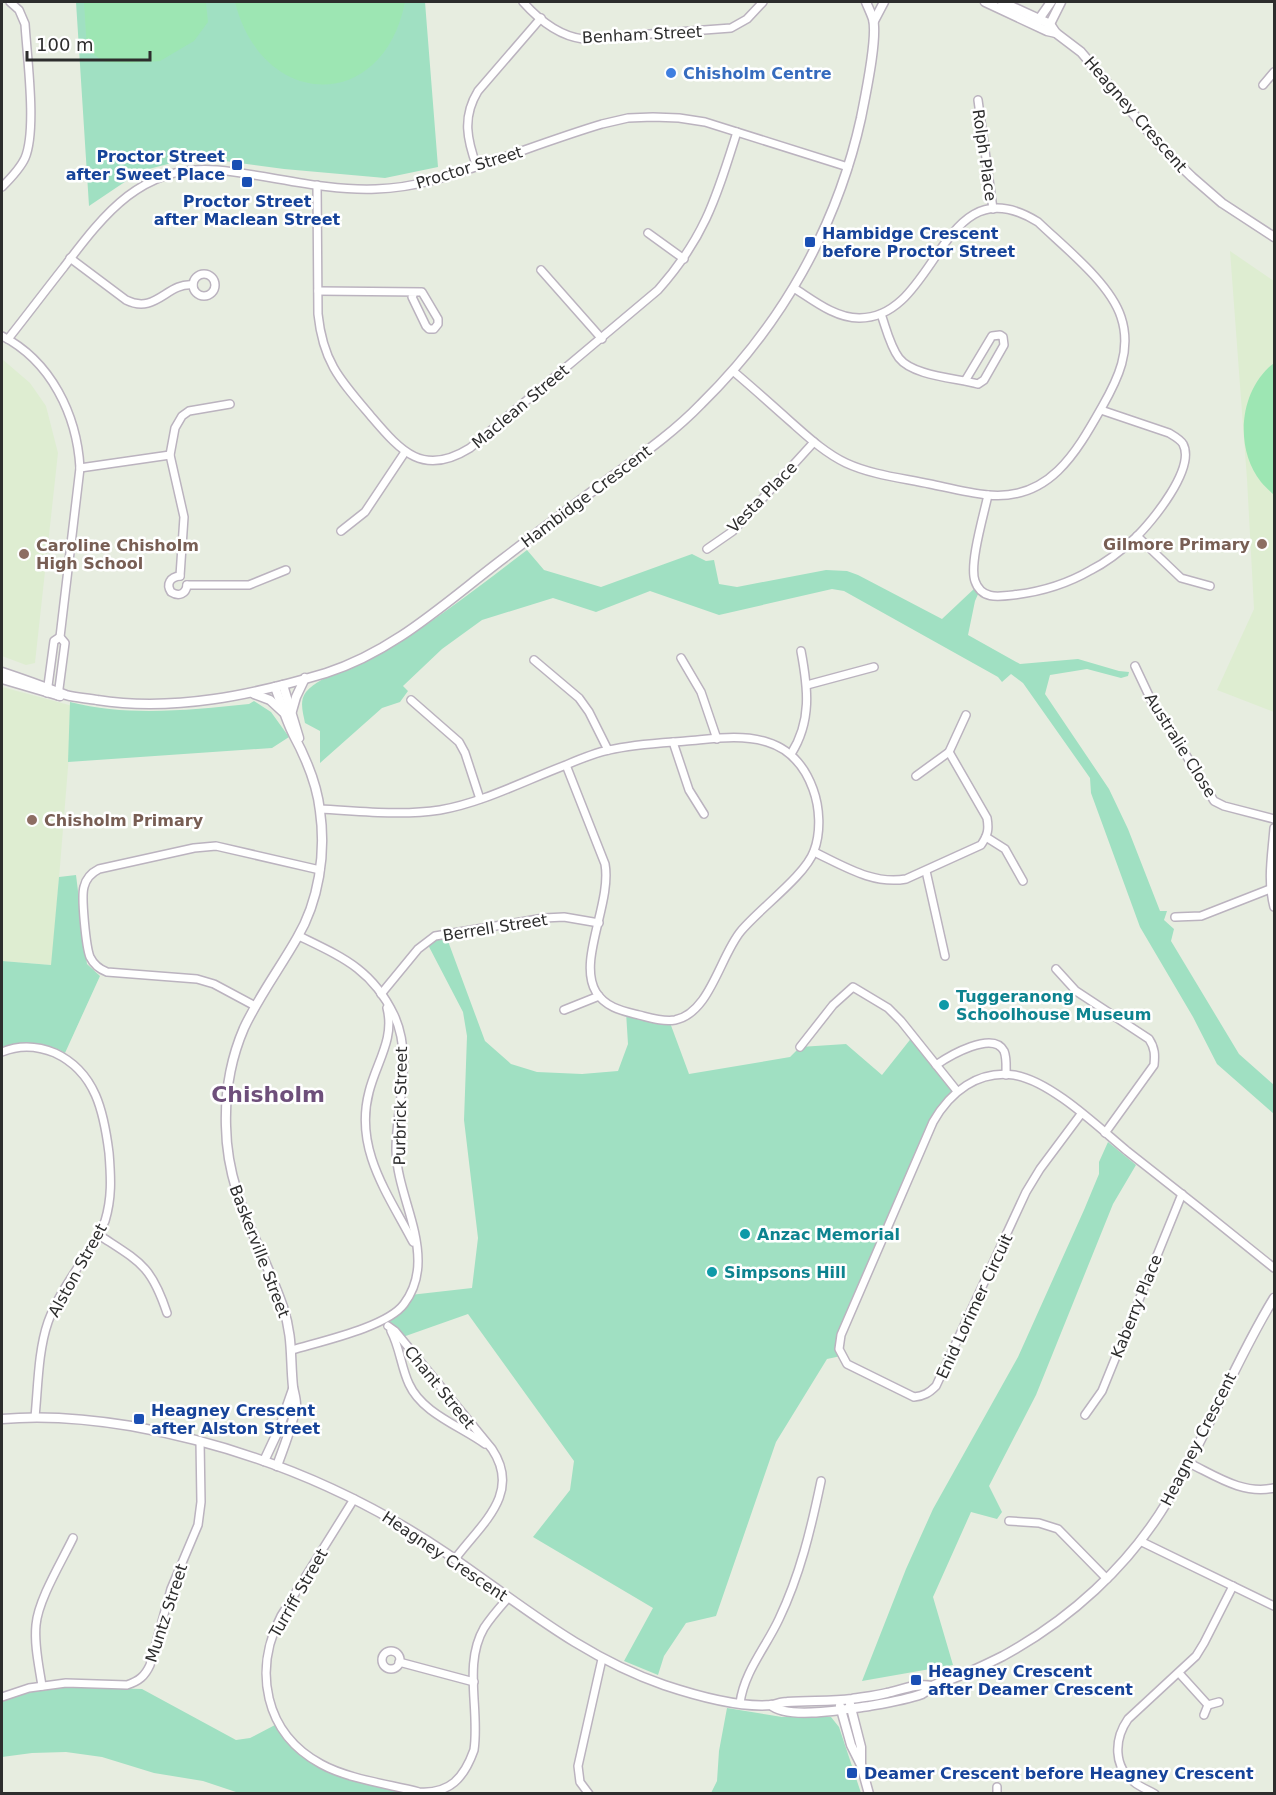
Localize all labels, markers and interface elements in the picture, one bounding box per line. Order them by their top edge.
street label: Benham Street [582,22,703,47]
scale bar [27,24,150,62]
text: 100 m [36,34,94,55]
street label: Heagney Crescent [1080,53,1191,176]
place label: Chisholm Centre [683,64,832,83]
marker: Chisholm Centre [664,66,678,80]
street label: Rolph Place [969,108,1000,202]
street label: Proctor Street [414,142,525,193]
place label: Proctor Street after Sweet Place [66,147,225,184]
marker: Proctor Street after Sweet Place [230,158,244,172]
marker: Proctor Street after Maclean Street [240,175,254,189]
place label: Proctor Street after Maclean Street [154,192,341,229]
place label: Hambidge Crescent before Proctor Street [822,224,1016,261]
marker: Hambidge Crescent before Proctor Street [803,235,817,249]
street label: Maclean Street [468,360,573,452]
street label: Hambidge Crescent [518,441,655,552]
street label: Vesta Place [724,458,801,537]
place label: Gilmore Primary [1103,535,1251,554]
place label: Caroline Chisholm High School [36,536,199,573]
marker: Gilmore Primary [1255,537,1269,551]
marker: Caroline Chisholm High School [17,547,31,561]
street label: Australie Close [1141,690,1220,801]
place label: Chisholm Primary [44,811,204,830]
marker: Chisholm Primary [25,813,39,827]
street label: Berrell Street [441,910,549,945]
place label: Tuggeranong Schoolhouse Museum [956,987,1151,1024]
marker: Tuggeranong Schoolhouse Museum [937,998,951,1012]
street label: Purbrick Street [390,1046,411,1166]
district label: Chisholm [211,1082,325,1107]
street label: Baskerville Street [225,1182,294,1320]
street label: Alston Street [44,1220,111,1320]
place label: Anzac Memorial [757,1225,900,1244]
marker: Anzac Memorial [738,1227,752,1241]
street label: Enid Lorimer Circuit [932,1231,1016,1382]
street label: Kaberry Place [1107,1252,1166,1361]
place label: Simpsons Hill [724,1263,846,1282]
marker: Simpsons Hill [705,1265,719,1279]
street label: Chant Street [400,1342,479,1433]
street label: Heagney Crescent [1157,1369,1240,1509]
place label: Heagney Crescent after Alston Street [151,1401,320,1438]
marker: Heagney Crescent after Alston Street [132,1412,146,1426]
street label: Heagney Crescent [378,1507,511,1605]
street label: Turriff Street [265,1545,332,1642]
street label: Muntz Street [142,1561,191,1665]
place label: Heagney Crescent after Deamer Crescent [928,1662,1133,1699]
marker: Heagney Crescent after Deamer Crescent [909,1673,923,1687]
place label: Deamer Crescent before Heagney Crescent [864,1764,1254,1783]
marker: Deamer Crescent before Heagney Crescent [845,1766,859,1780]

